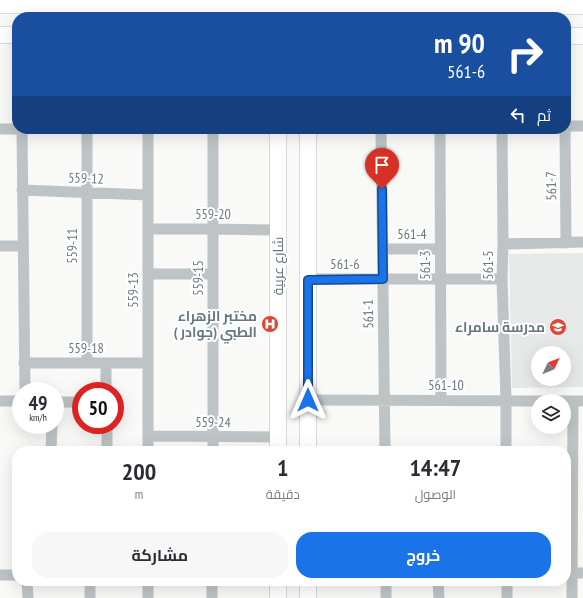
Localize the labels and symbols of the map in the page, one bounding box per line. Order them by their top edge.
pin [365,148,399,189]
street label: 559-12 [68,168,104,188]
street label: 561-7 [542,171,560,201]
street label: 559-20 [195,205,231,223]
street label: 561-4 [397,225,427,243]
street label: 559-11 [63,228,81,264]
street label: شارع عربية [269,237,287,295]
street label: 561-3 [416,250,434,280]
street label: 561-5 [479,250,497,280]
street label: 561-6 [330,255,360,273]
street label: 559-15 [189,260,207,296]
street label: 559-13 [124,272,142,308]
street label: 561-1 [359,299,377,329]
place label: مختبر الزهراء الطبي (جوادر ) [174,307,257,344]
hospital icon: مختبر الزهراء الطبي (جوادر ) [260,314,280,334]
school or university icon: مدرسة سامراء [548,317,568,337]
place label: مدرسة سامراء [455,318,545,336]
street label: 559-18 [68,339,104,357]
north arrow [531,346,571,386]
street label: 561-10 [428,376,464,394]
position arrow [287,379,329,421]
speed limit sign: 50 [72,382,124,434]
street label: 559-24 [195,413,232,431]

